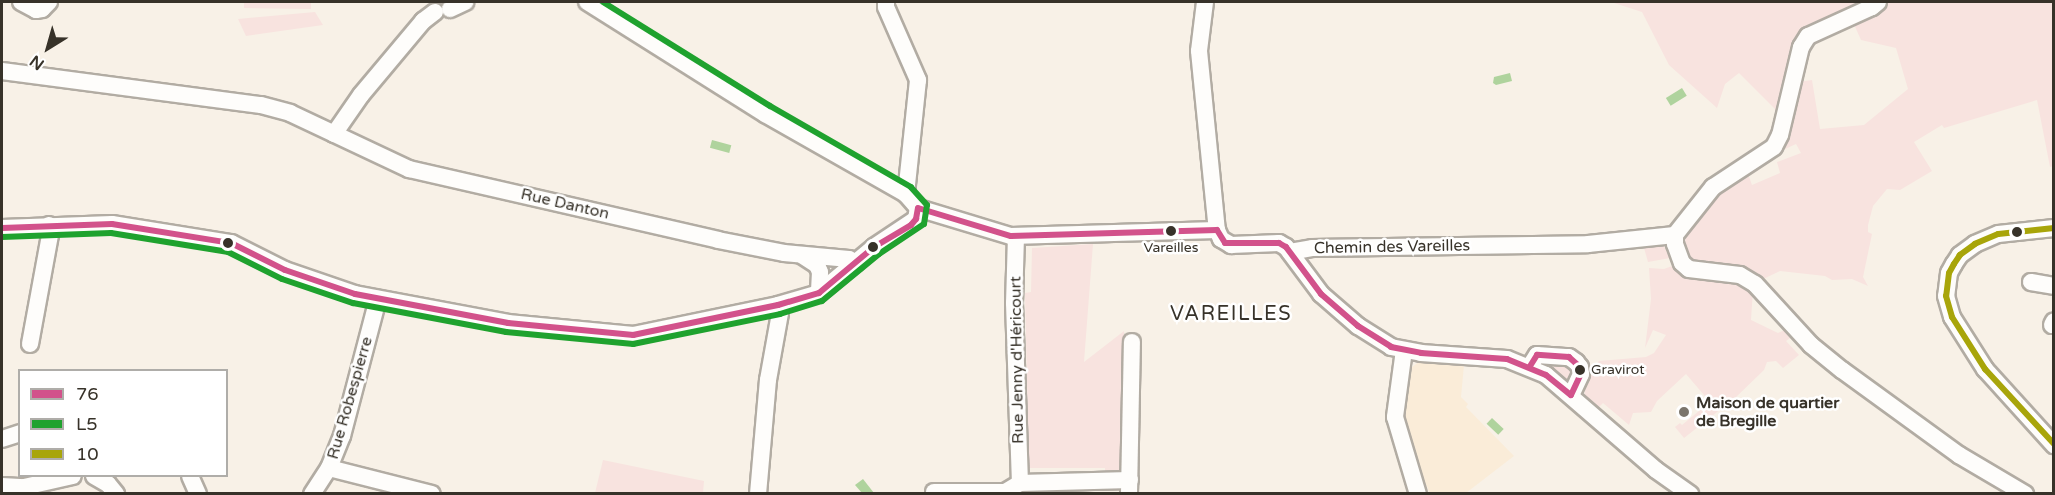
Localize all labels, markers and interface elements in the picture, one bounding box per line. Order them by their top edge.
north arrow [18,18,78,78]
text: N [26,51,48,74]
street label: Rue Danton [519,184,611,224]
marker: Vareilles [1165,225,1177,237]
unlabelled marker [2011,226,2023,238]
street label: Chemin des Vareilles [1314,236,1470,258]
unlabelled marker [222,237,234,249]
place label: Vareilles [1144,240,1198,256]
unlabelled marker [867,241,879,253]
street label: Rue Jenny d'Héricourt [1006,276,1028,444]
district label: VAREILLES [1170,302,1292,326]
street label: Rue Robespierre [323,335,377,461]
place label: Gravirot [1591,362,1645,378]
marker: Gravirot [1574,364,1586,376]
legend [18,369,228,477]
text: 76 [76,383,99,405]
place label: Maison de quartier de Bregille [1696,393,1839,431]
marker: Maison de quartier de Bregille [1677,405,1691,419]
text: L5 [76,413,98,435]
text: 10 [76,443,99,465]

